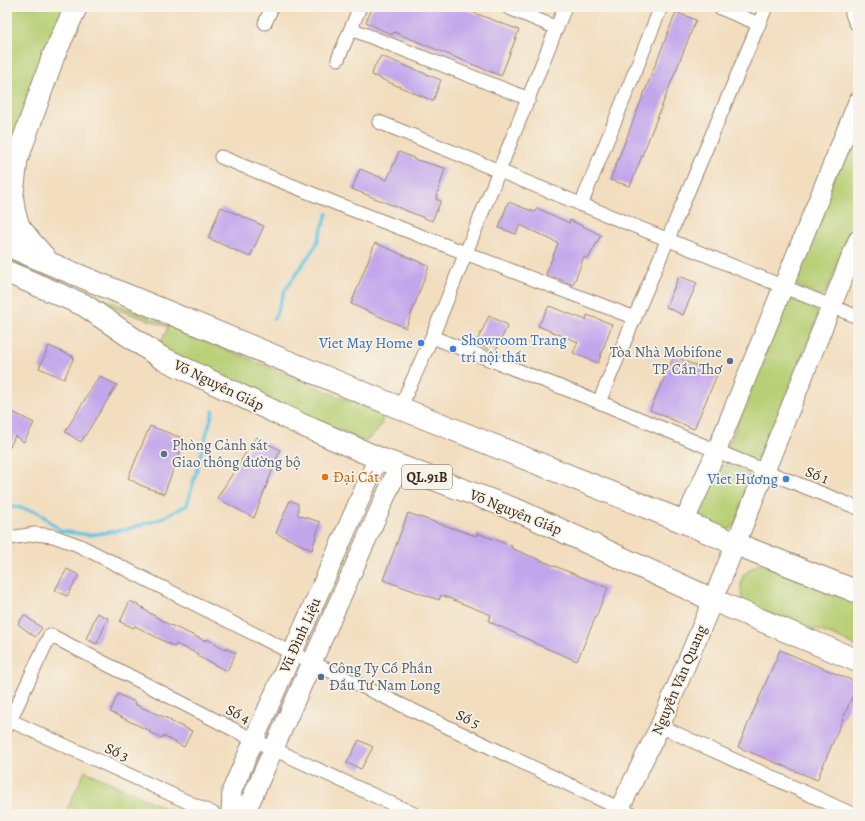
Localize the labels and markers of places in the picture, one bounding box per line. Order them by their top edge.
place label: Showroom Trang trí nội thất [461,330,567,367]
place label: Viet May Home [318,333,413,353]
marker: Viet May Home [416,338,426,348]
place label: Tòa Nhà Mobifone TP Cần Thơ [610,342,723,379]
marker: Showroom Trang trí nội thất [448,344,458,354]
marker: Tòa Nhà Mobifone TP Cần Thơ [725,356,735,366]
place label: Phòng Cảnh sát Giao thông đường bộ [172,435,300,472]
marker: Phòng Cảnh sát Giao thông đường bộ [159,449,169,459]
place label: Đại Cát [333,467,379,487]
place label: Viet Hương [706,469,778,489]
marker: Đại Cát [320,472,330,482]
marker: Viet Hương [781,474,791,484]
place label: Công Ty Cổ Phần Đầu Tư Nam Long [329,658,441,695]
marker: Công Ty Cổ Phần Đầu Tư Nam Long [316,672,326,682]

